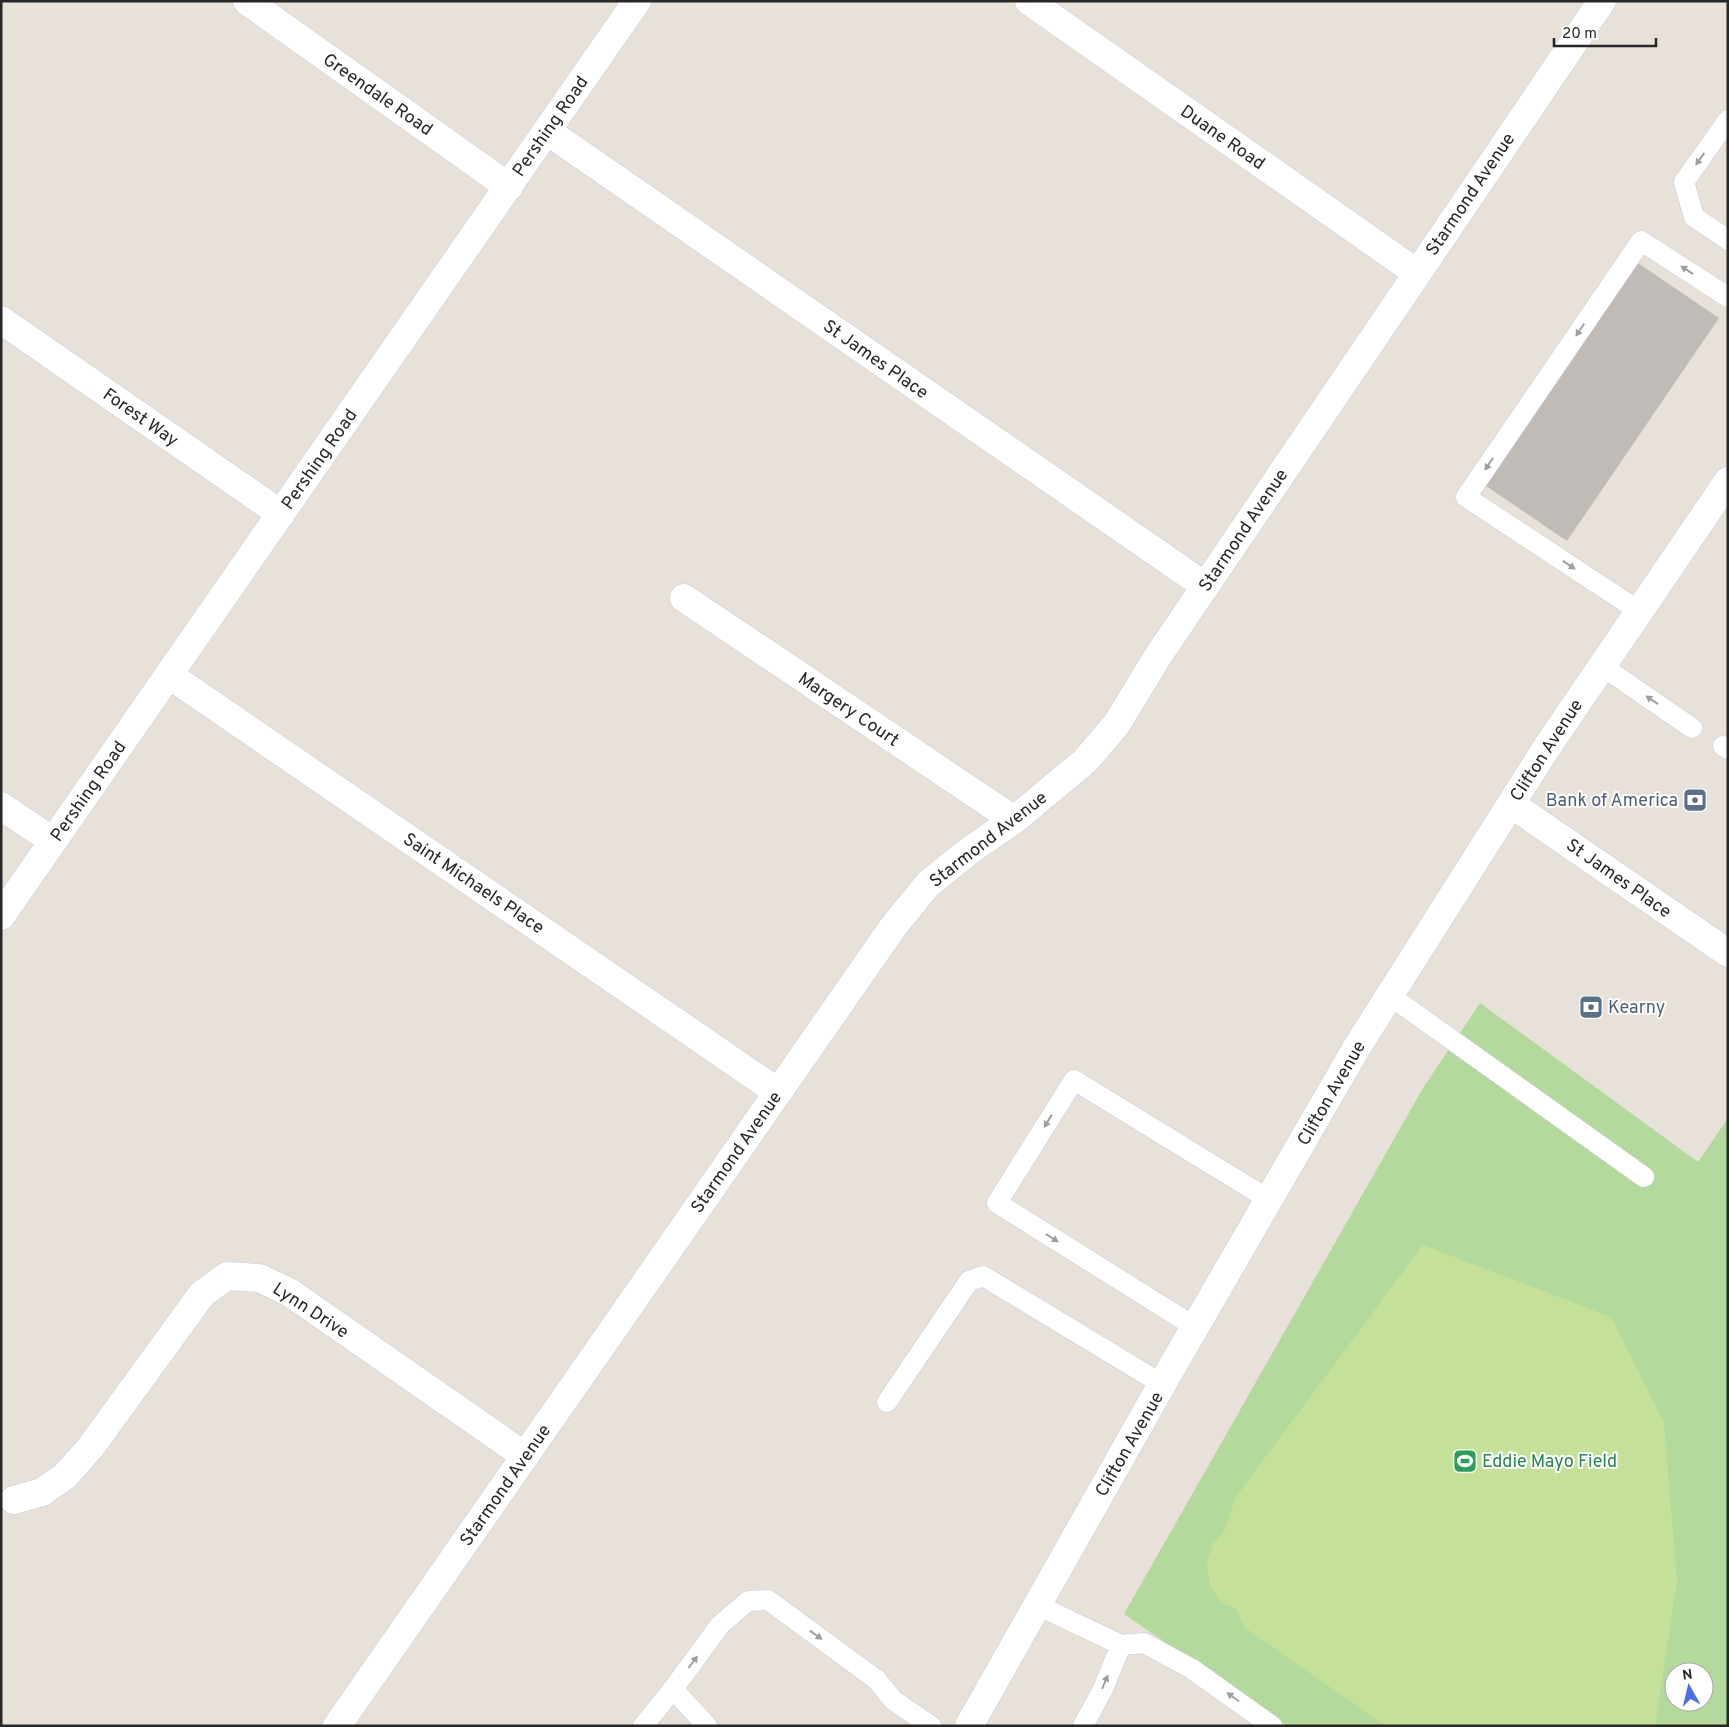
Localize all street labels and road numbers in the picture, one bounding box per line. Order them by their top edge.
street label: Greendale Road [318,49,437,142]
street label: Pershing Road [508,72,594,182]
street label: Duane Road [1175,101,1269,176]
street label: Starmond Avenue [1422,129,1521,261]
street label: St James Place [818,315,932,405]
street label: Forest Way [98,384,182,453]
street label: Pershing Road [277,405,363,515]
street label: Starmond Avenue [1195,465,1294,597]
street label: Margery Court [793,668,903,753]
street label: Clifton Avenue [1506,695,1589,806]
street label: Pershing Road [46,737,132,847]
street label: Starmond Avenue [925,787,1053,893]
street label: Saint Michaels Place [398,828,548,940]
street label: St James Place [1561,834,1675,924]
street label: Clifton Avenue [1293,1037,1372,1150]
street label: Starmond Avenue [687,1087,788,1218]
street label: Lynn Drive [268,1278,353,1344]
street label: Clifton Avenue [1091,1388,1170,1501]
street label: Starmond Avenue [456,1420,557,1551]

